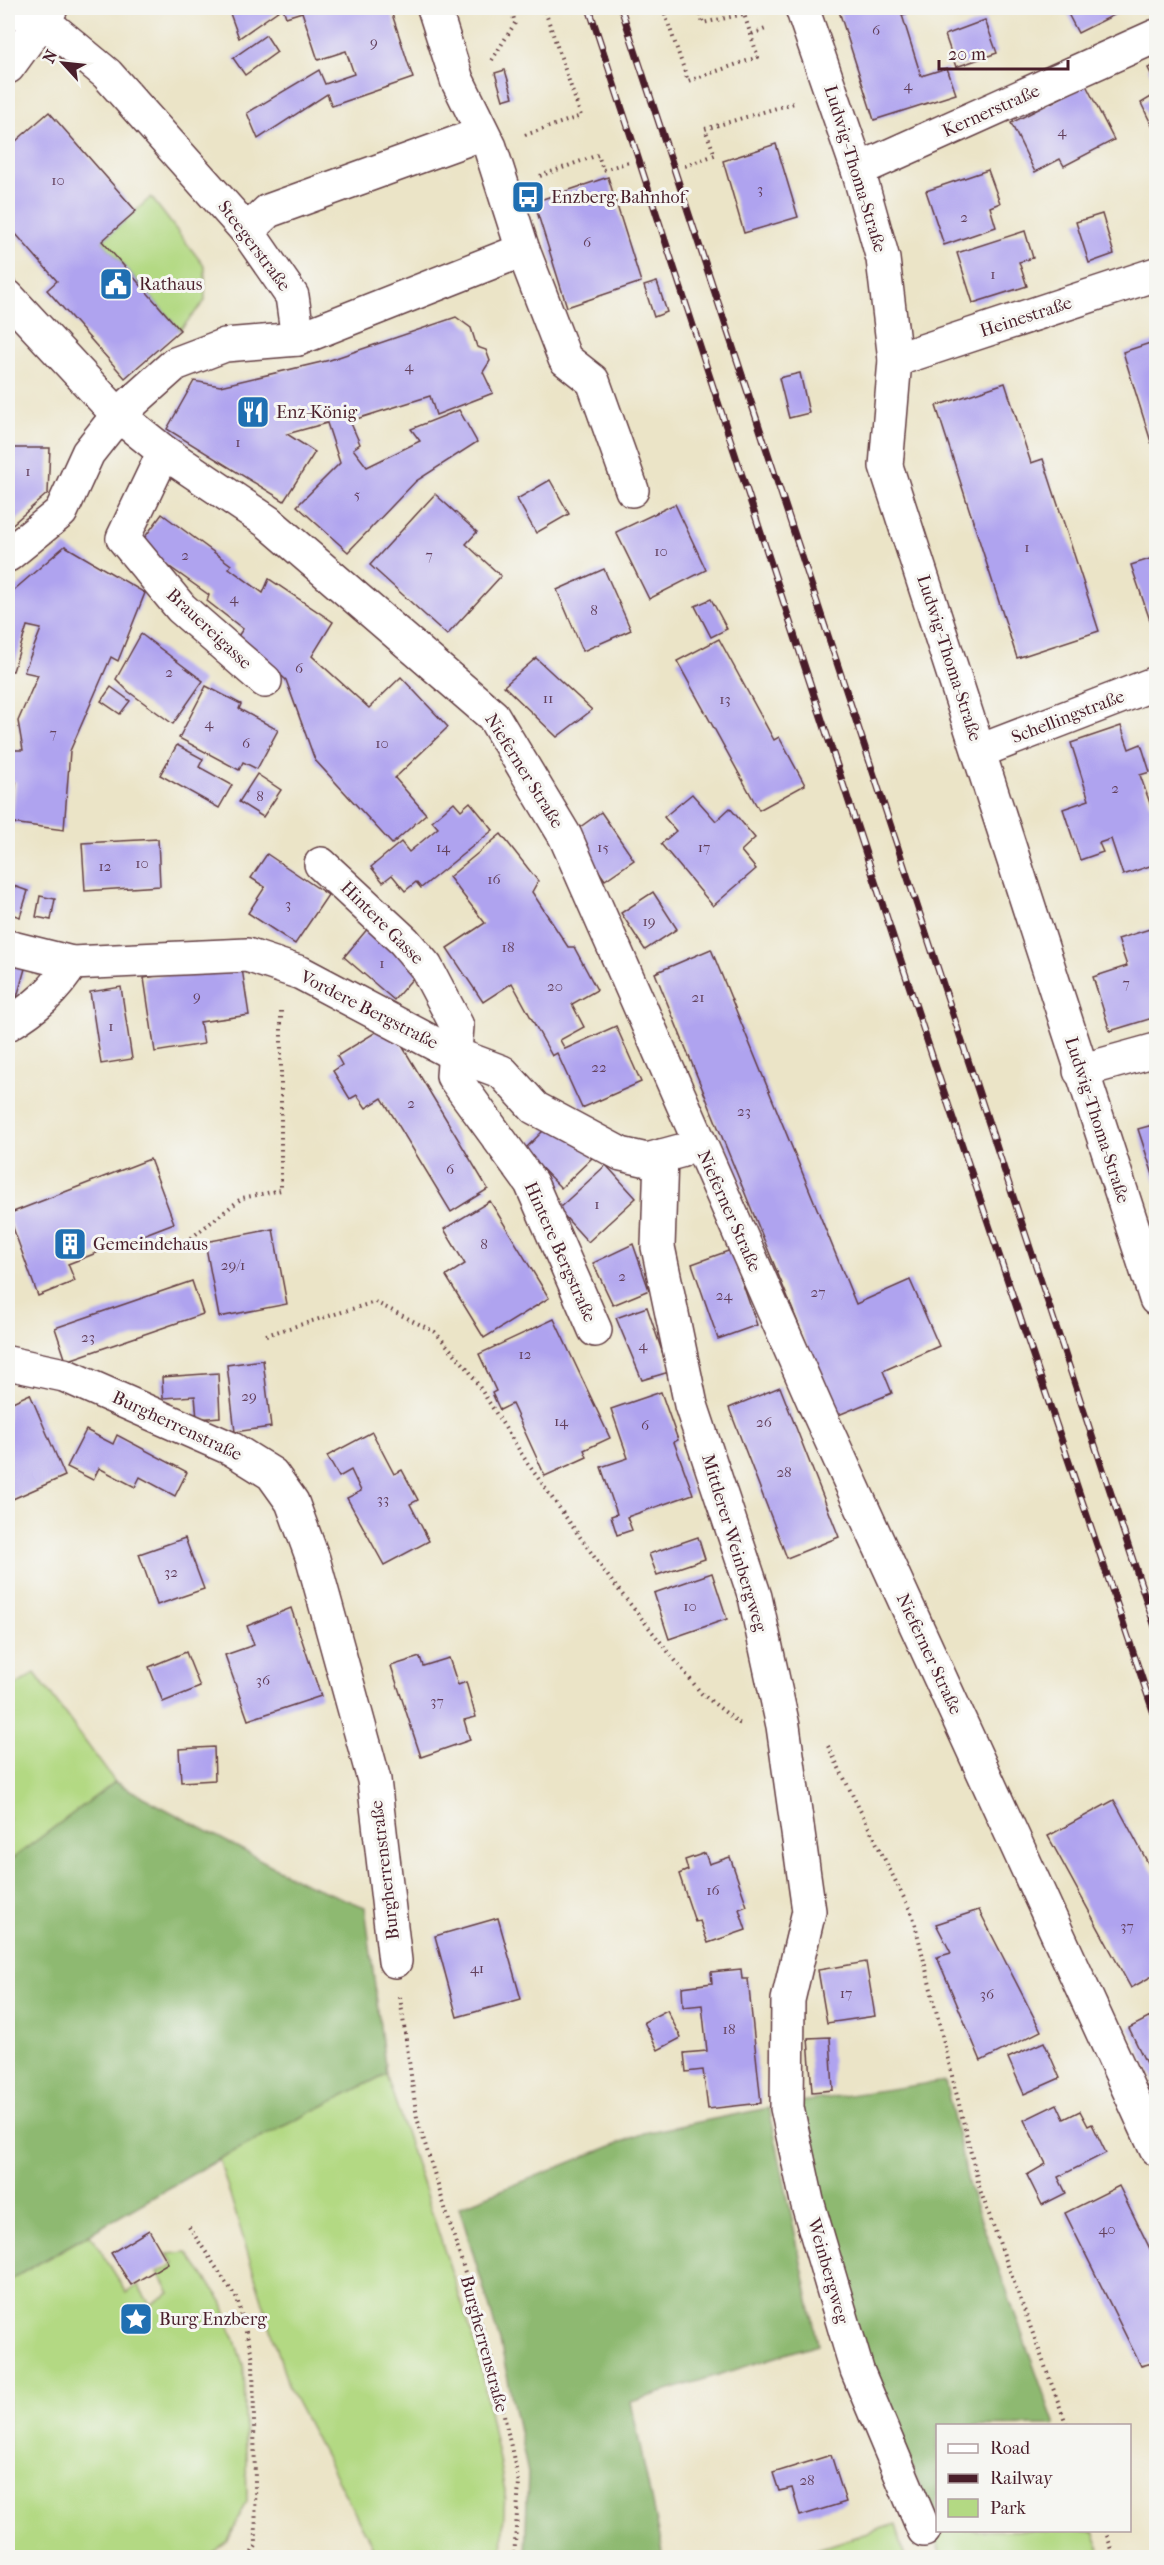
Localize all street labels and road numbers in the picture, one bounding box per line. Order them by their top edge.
street label: Kernerstraße [939,80,1043,142]
street label: Ludwig-Thoma-Straße [820,83,890,255]
street label: Steegerstraße [213,197,295,295]
street label: Heinestraße [977,292,1075,342]
street label: Ludwig-Thoma-Straße [912,572,986,744]
street label: Brauereigasse [162,584,256,674]
street label: Schellingstraße [1009,686,1127,748]
street label: Nieferner Straße [480,710,568,832]
street label: Hintere Gasse [336,877,428,969]
street label: Vordere Bergstraße [296,966,441,1054]
street label: Ludwig-Thoma-Straße [1060,1034,1134,1206]
street label: Nieferner Straße [693,1147,765,1275]
street label: Hintere Bergstraße [520,1179,600,1325]
street label: Burgherrenstraße [109,1387,245,1465]
street label: Mittlerer Weinbergweg [697,1452,771,1635]
street label: Nieferner Straße [892,1590,966,1718]
street label: Burgherrenstraße [366,1799,404,1941]
street label: Weinbergweg [803,2215,853,2326]
street label: Burgherrenstraße [456,2273,512,2415]

